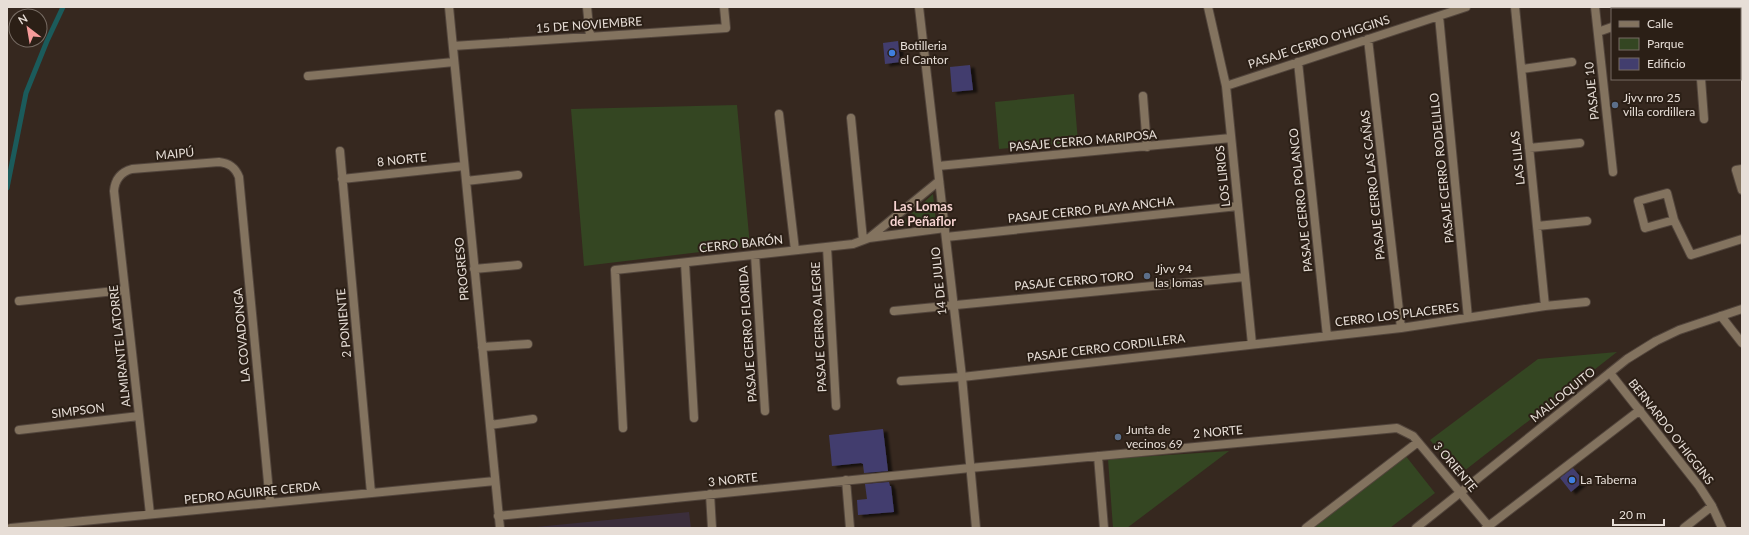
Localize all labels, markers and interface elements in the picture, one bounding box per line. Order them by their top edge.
north arrow [8,8,48,48]
legend [1611,8,1741,80]
text: N [16,11,30,27]
street label: PASAJE CERRO O'HIGGINS [1246,12,1392,72]
street label: 15 DE NOVIEMBRE [535,13,643,36]
text: Calle [1647,16,1673,31]
text: Parque [1647,36,1684,51]
place label: Botilleria el Cantor [900,38,949,67]
marker: Botilleria el Cantor [887,48,897,58]
text: Edificio [1647,56,1686,71]
street label: PASAJE 10 [1581,61,1602,121]
place label: Jjvv nro 25 villa cordillera [1623,90,1695,119]
street label: PASAJE CERRO RODELILLO [1426,92,1457,244]
marker: Jjvv nro 25 villa cordillera [1610,100,1620,110]
street label: PASAJE CERRO LAS CAÑAS [1357,109,1388,261]
street label: PASAJE CERRO MARIPOSA [1008,126,1158,154]
street label: PASAJE CERRO POLANCO [1285,127,1316,273]
street label: LAS LILAS [1507,130,1528,186]
street label: MAIPÚ [155,144,195,163]
street label: LOS LIRIOS [1212,145,1233,207]
street label: 8 NORTE [376,149,428,170]
street label: PASAJE CERRO PLAYA ANCHA [1007,193,1176,226]
district label: Las Lomas de Peñaflor [890,198,956,229]
street label: CERRO BARÓN [698,232,784,255]
street label: PROGRESO [451,236,472,301]
street label: 14 DE JULIO [927,246,950,316]
street label: PASAJE CERRO ALEGRE [808,261,829,393]
place label: Jjvv 94 las lomas [1155,261,1203,290]
street label: PASAJE CERRO FLORIDA [735,264,760,403]
street label: PASAJE CERRO TORO [1014,268,1135,293]
marker: Jjvv 94 las lomas [1142,271,1152,281]
street label: ALMIRANTE LATORRE [106,284,133,408]
street label: LA COVADONGA [230,286,253,383]
street label: 2 PONIENTE [333,288,354,358]
street label: CERRO LOS PLACERES [1334,299,1460,330]
street label: PASAJE CERRO CORDILLERA [1026,330,1187,365]
street label: MALLOQUITO [1527,364,1598,425]
street label: BERNARDO O'HIGGINS [1625,376,1717,488]
street label: SIMPSON [50,400,105,421]
place label: Junta de vecinos 69 [1126,422,1183,451]
street label: 2 NORTE [1192,422,1244,441]
marker: Junta de vecinos 69 [1113,432,1123,442]
street label: 3 ORIENTE [1430,439,1481,495]
street label: 3 NORTE [707,469,759,490]
place label: La Taberna [1580,472,1637,487]
marker: La Taberna [1567,475,1577,485]
street label: PEDRO AGUIRRE CERDA [183,478,321,507]
scale bar [1613,501,1664,527]
text: 20 m [1619,507,1646,522]

